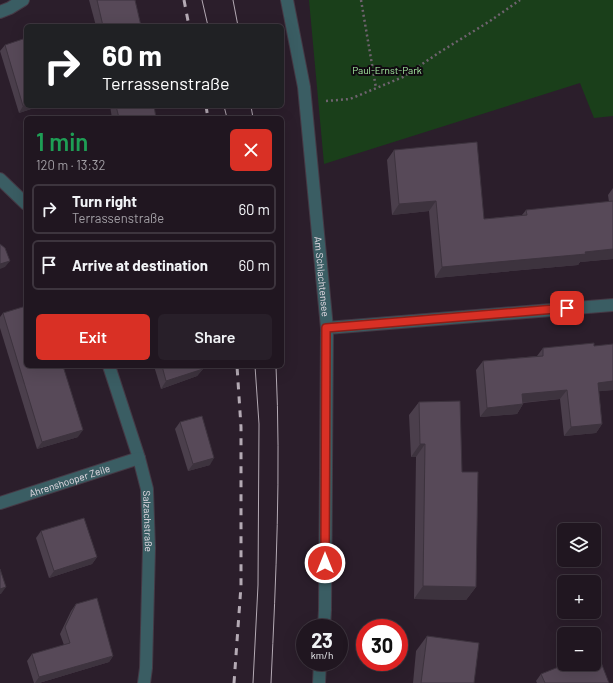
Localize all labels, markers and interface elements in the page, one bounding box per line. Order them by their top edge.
text: 60 m [102,38,162,72]
icon: right [36,40,88,92]
park label: Paul-Ernst-Park [352,64,422,76]
text: Terrassenstraße [102,72,230,94]
text: 1 min [36,127,88,156]
button: close [230,129,272,171]
text: 120 m · 13:32 [36,157,105,173]
text: Turn right [72,192,137,210]
icon: right [38,198,60,220]
text: 60 m [238,200,270,218]
text: Terrassenstraße [72,210,164,226]
street label: Am Schlachtensee [312,236,332,317]
icon: arrive [38,254,60,276]
text: Arrive at destination [72,256,208,274]
text: 60 m [238,256,270,274]
pin [550,291,584,325]
icon: arrive [556,297,578,319]
button: Exit [36,314,150,360]
button: Share [158,314,272,360]
street label: Ahrenshooper Zeile [27,462,111,499]
street label: Salzachstraße [141,490,155,552]
map controls [557,523,601,671]
button: layers [557,523,601,567]
position arrow [304,542,346,584]
button: + [557,575,601,619]
speed limit sign: 30 [356,619,408,671]
button: − [557,627,601,671]
text: 23 [311,628,333,652]
text: km/h [311,649,333,661]

